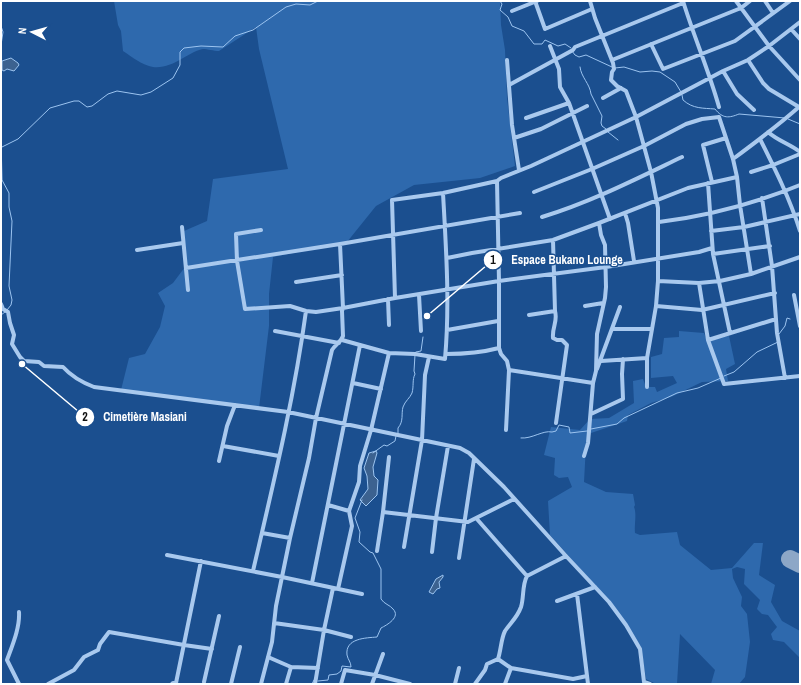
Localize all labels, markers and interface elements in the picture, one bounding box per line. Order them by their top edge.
north arrow [12,12,52,52]
text: N [15,27,29,35]
callout: Espace Bukano Lounge [483,248,631,272]
text: 1 [490,252,496,268]
text: Espace Bukano Lounge [511,252,623,268]
callout: Cimetière Masiani [75,405,194,429]
text: 2 [82,409,88,425]
text: Cimetière Masiani [103,409,187,425]

